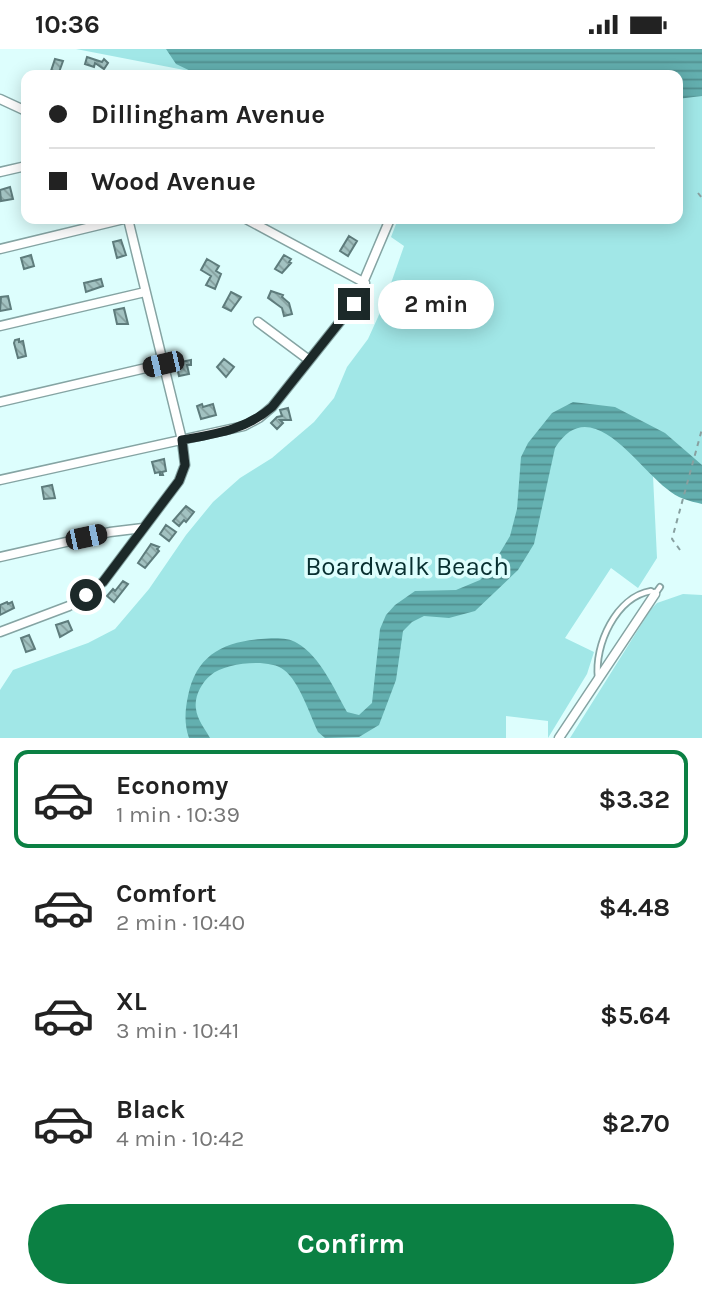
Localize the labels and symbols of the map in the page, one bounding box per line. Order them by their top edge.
callout: 2 min [378,279,494,329]
route end [338,288,370,320]
car [141,349,186,379]
car [64,522,109,552]
park label: Boardwalk Beach [305,551,509,582]
route start [70,579,102,611]

